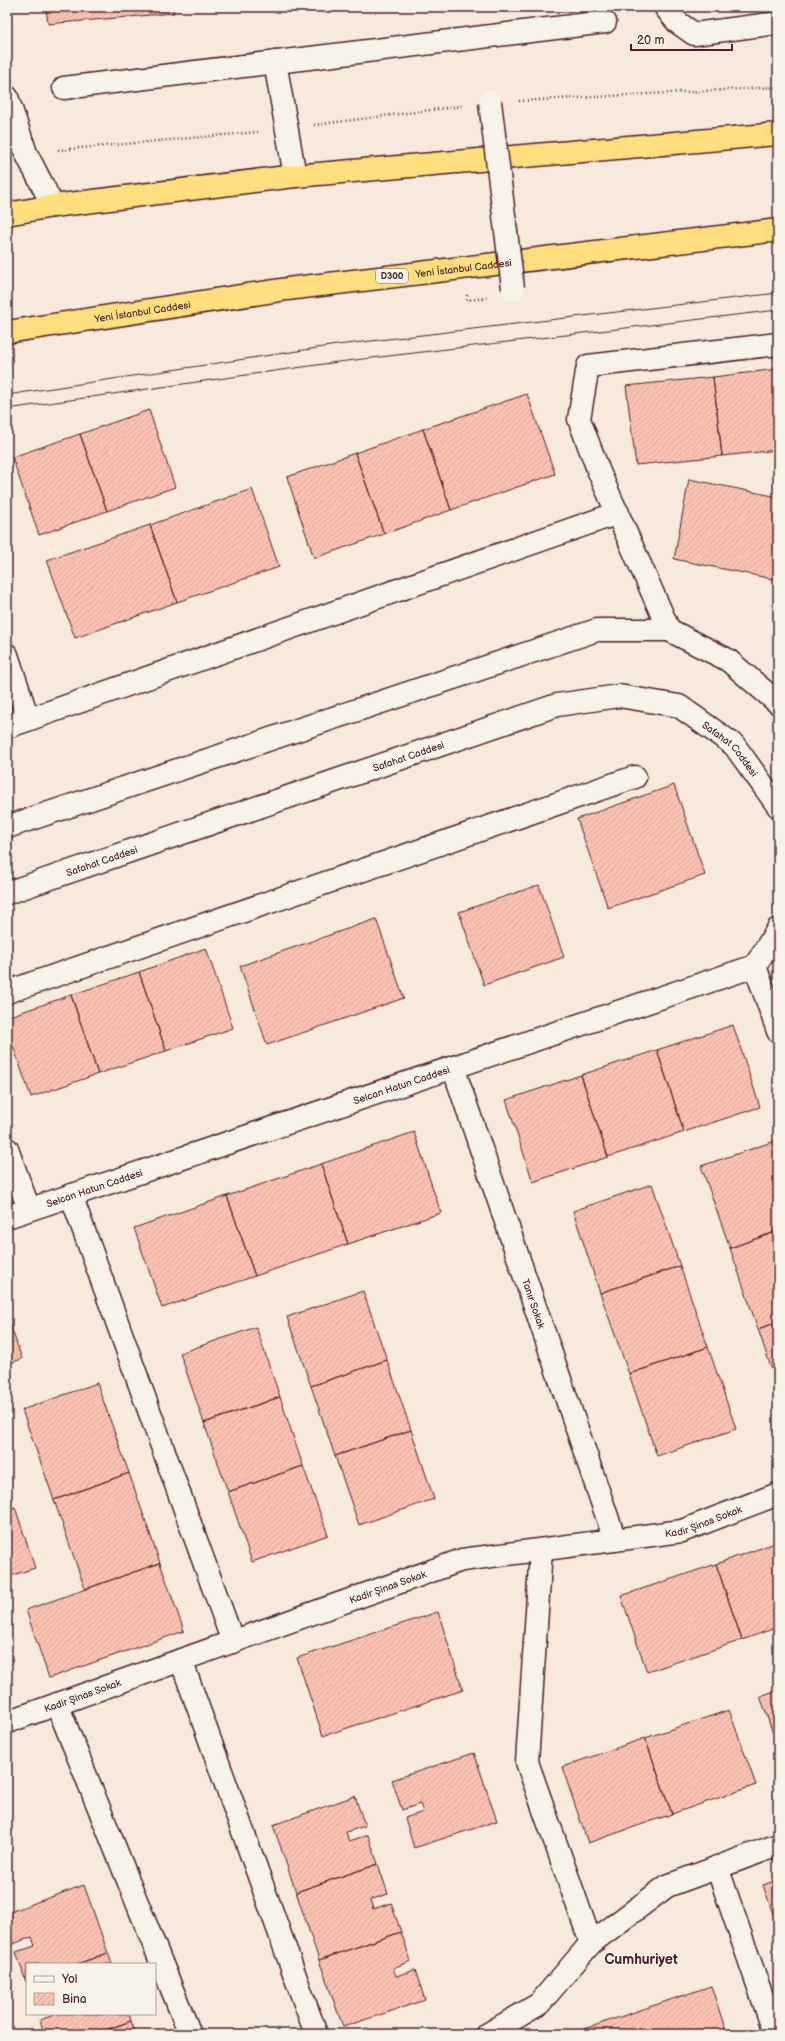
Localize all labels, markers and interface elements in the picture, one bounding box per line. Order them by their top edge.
scale bar [631,26,732,52]
text: 20 m [637,33,664,48]
street label: Yeni İstanbul Caddesi [414,257,513,281]
road number: D300 [376,269,408,283]
street label: Yeni İstanbul Caddesi [93,299,192,326]
street label: Safahat Caddesi [699,719,760,779]
street label: Safahat Caddesi [371,739,446,775]
street label: Safahat Caddesi [65,844,139,879]
street label: Selcan Hatun Caddesi [352,1064,451,1107]
street label: Selcan Hatun Caddesi [45,1167,144,1210]
street label: Tanır Sokak [519,1277,547,1330]
street label: Kadir Şinas Sokak [664,1504,744,1540]
street label: Kadir Şinas Sokak [348,1568,428,1607]
street label: Kadir Şinas Sokak [43,1677,123,1715]
district label: Cumhuriyet [604,1951,678,1968]
legend [26,1963,156,2015]
text: Yol [61,1972,77,1987]
text: Bina [62,1992,87,2007]

